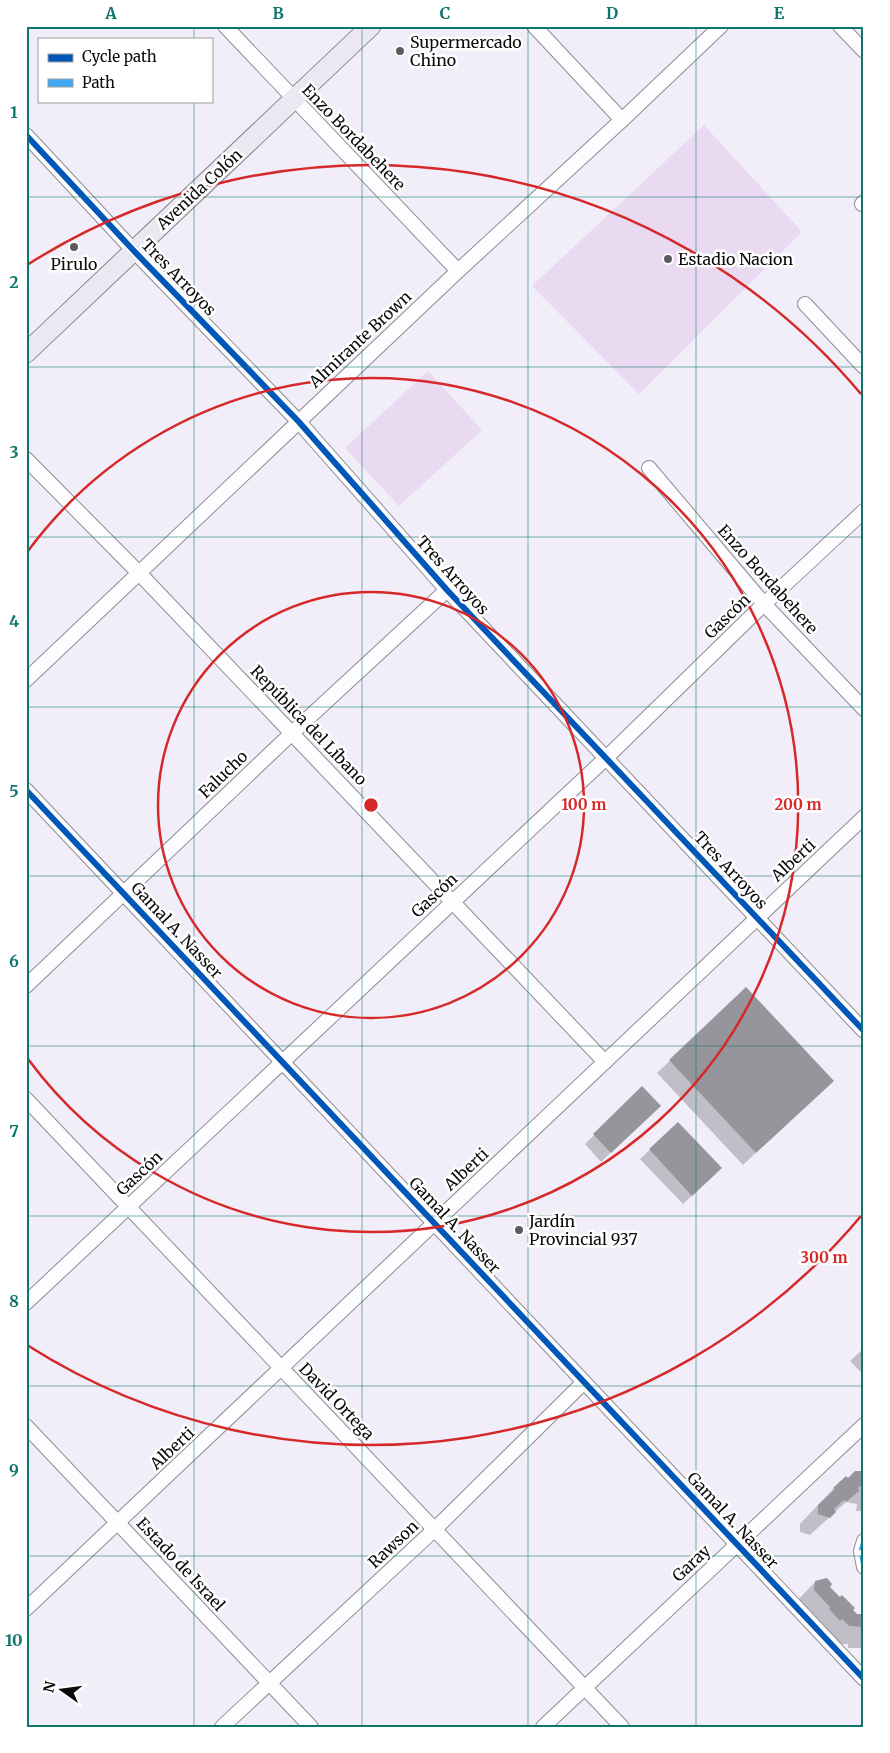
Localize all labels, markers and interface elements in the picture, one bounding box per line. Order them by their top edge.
text: A [104,3,117,23]
text: B [272,3,284,23]
text: C [440,3,450,23]
text: D [606,3,618,23]
text: E [774,3,785,23]
place label: Supermercado Chino [410,32,522,70]
legend [38,38,212,102]
marker: Supermercado Chino [394,45,406,57]
text: Cycle path [82,47,157,66]
text: Path [82,73,115,92]
street label: Enzo Bordabehere [298,80,410,194]
text: 1 [10,102,18,122]
street label: Avenida Colón [151,144,246,234]
street label: Tres Arroyos [137,234,221,320]
marker: Pirulo [68,241,80,253]
place label: Estadio Nacion [678,249,793,269]
marker: Estadio Nacion [662,253,674,265]
place label: Pirulo [51,254,97,274]
text: 2 [9,272,19,292]
street label: Almirante Brown [304,286,416,392]
text: 3 [9,442,19,462]
street label: Enzo Bordabehere [714,520,822,638]
street label: Tres Arroyos [412,532,494,619]
street label: Gascón [700,589,754,643]
text: 4 [9,611,19,631]
street label: República del Líbano [247,661,371,789]
street label: Falucho [194,746,252,802]
text: 5 [9,781,19,801]
text: 100 m [562,795,606,814]
text: 200 m [774,795,822,814]
centre of rings [362,796,380,814]
street label: Tres Arroyos [690,827,772,913]
street label: Alberti [766,834,819,886]
street label: Gascón [407,868,462,921]
street label: Gamal A. Nasser [127,878,227,982]
text: 6 [9,951,19,971]
text: 7 [9,1121,19,1141]
street label: Alberti [439,1143,492,1195]
street label: Gascón [112,1146,167,1199]
street label: Gamal A. Nasser [405,1173,505,1277]
place label: Jardín Provincial 937 [528,1211,638,1249]
marker: Jardín Provincial 937 [513,1224,525,1236]
text: 300 m [800,1248,848,1267]
text: 8 [9,1291,19,1311]
street label: David Ortega [295,1358,379,1444]
street label: Alberti [145,1422,198,1474]
text: 9 [9,1460,19,1480]
street label: Gamal A. Nasser [683,1468,783,1572]
street label: Estado de Israel [133,1513,229,1615]
street label: Rawson [364,1516,422,1572]
street label: Garay [668,1540,715,1586]
text: 10 [5,1630,23,1650]
north arrow [38,1666,88,1716]
text: N [39,1679,59,1694]

